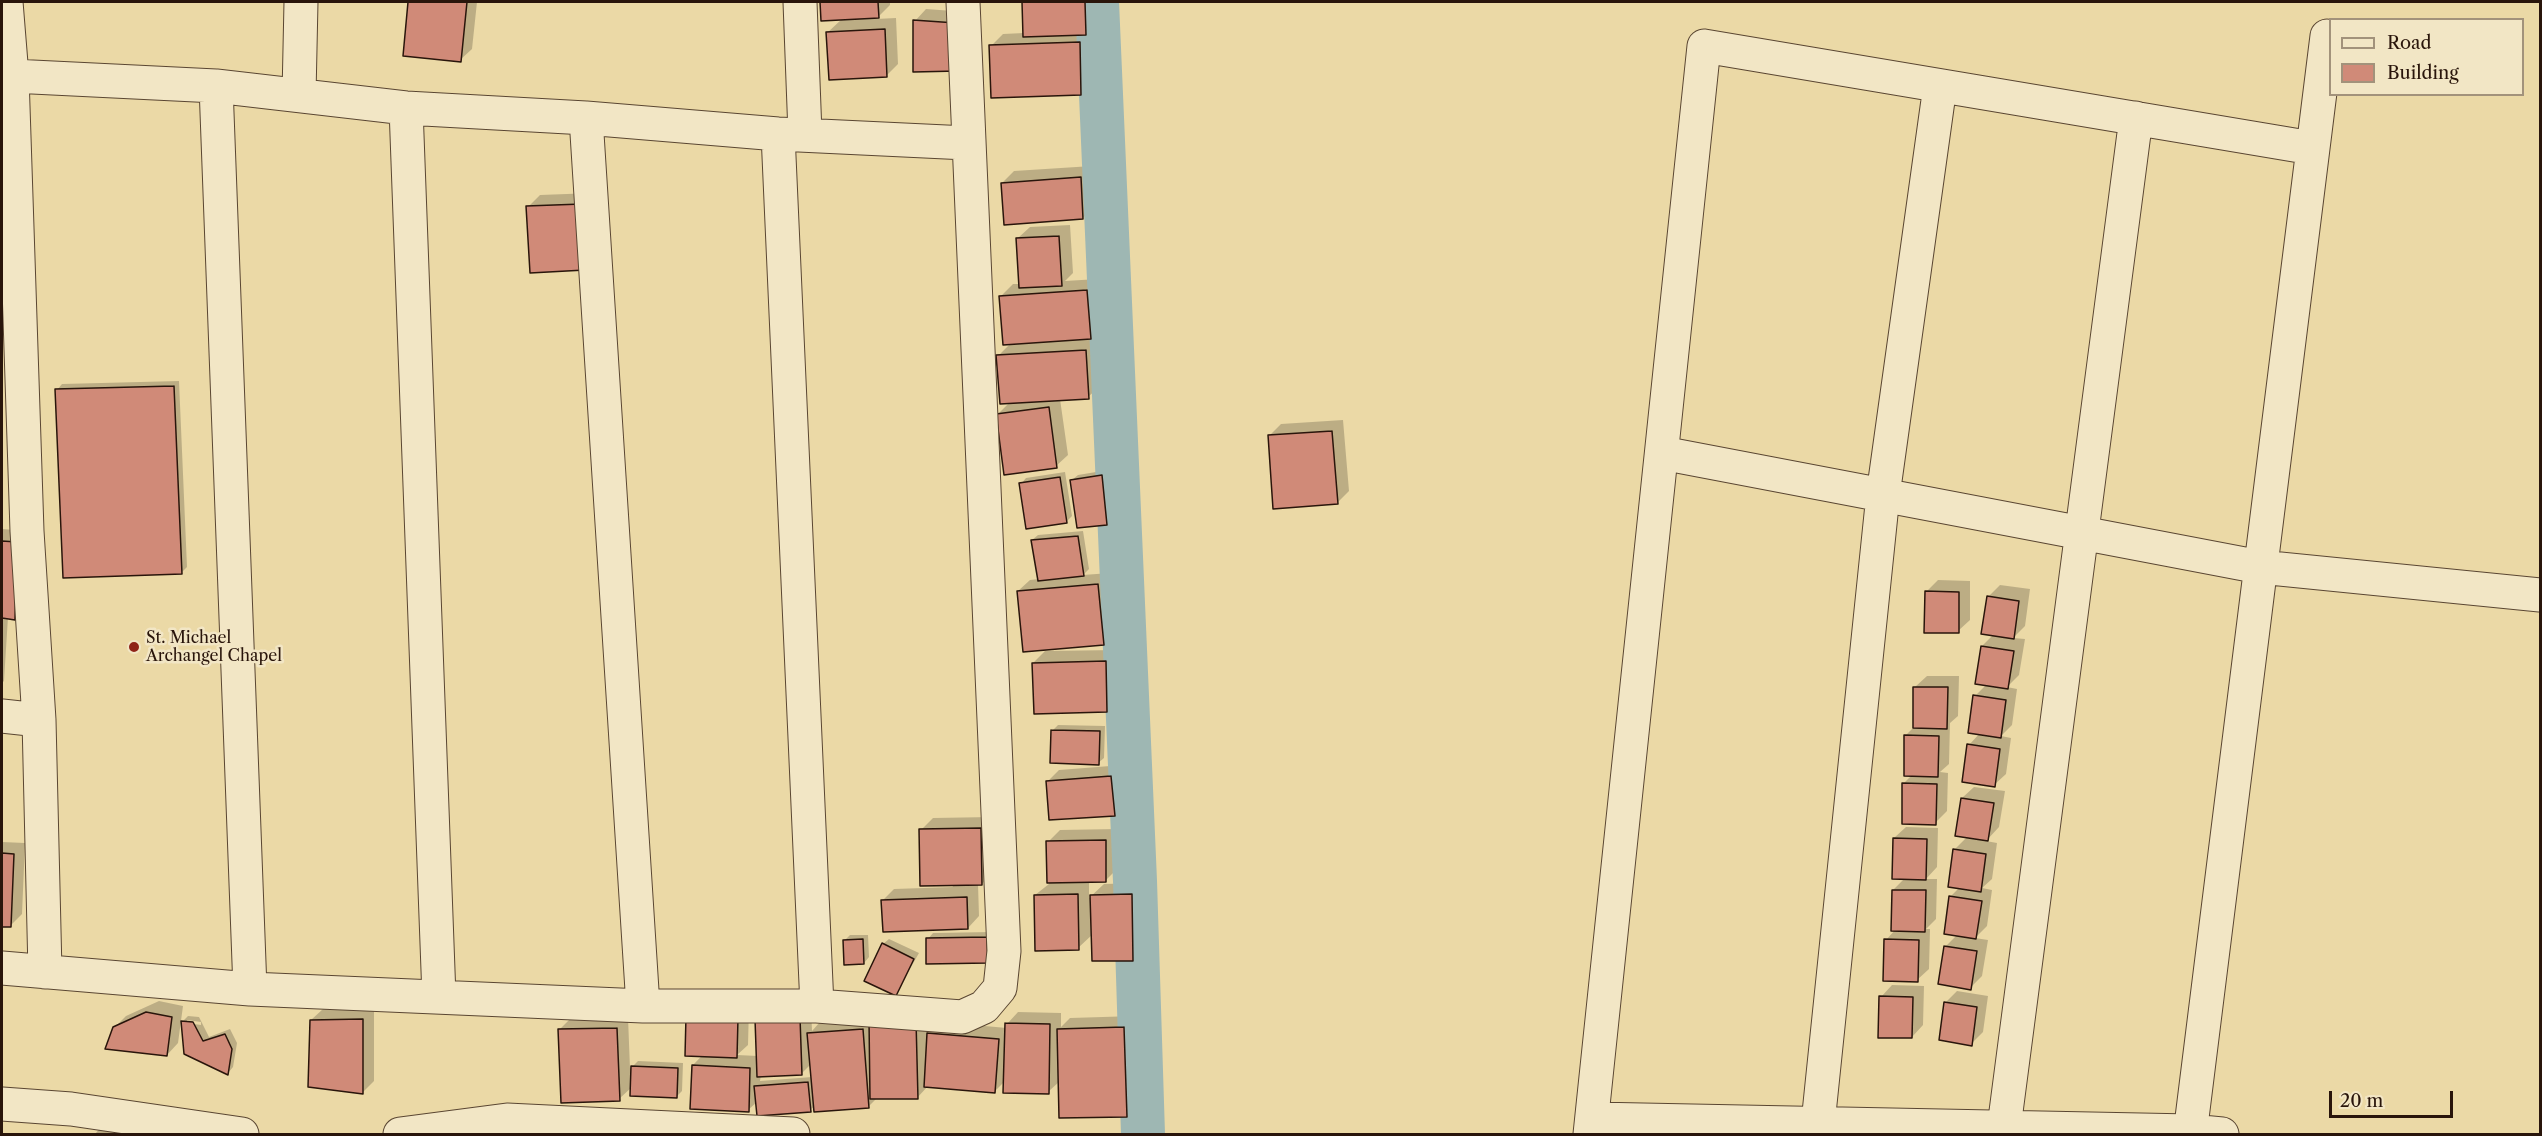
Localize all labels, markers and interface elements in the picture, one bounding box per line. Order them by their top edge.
legend [2329,18,2524,96]
text: Road [2387,32,2432,54]
text: Building [2387,62,2459,84]
place label: St. Michael Archangel Chapel [146,628,282,666]
marker: St. Michael Archangel Chapel [127,640,141,654]
scale bar [2332,1079,2456,1117]
text: 20 m [2340,1090,2383,1112]

